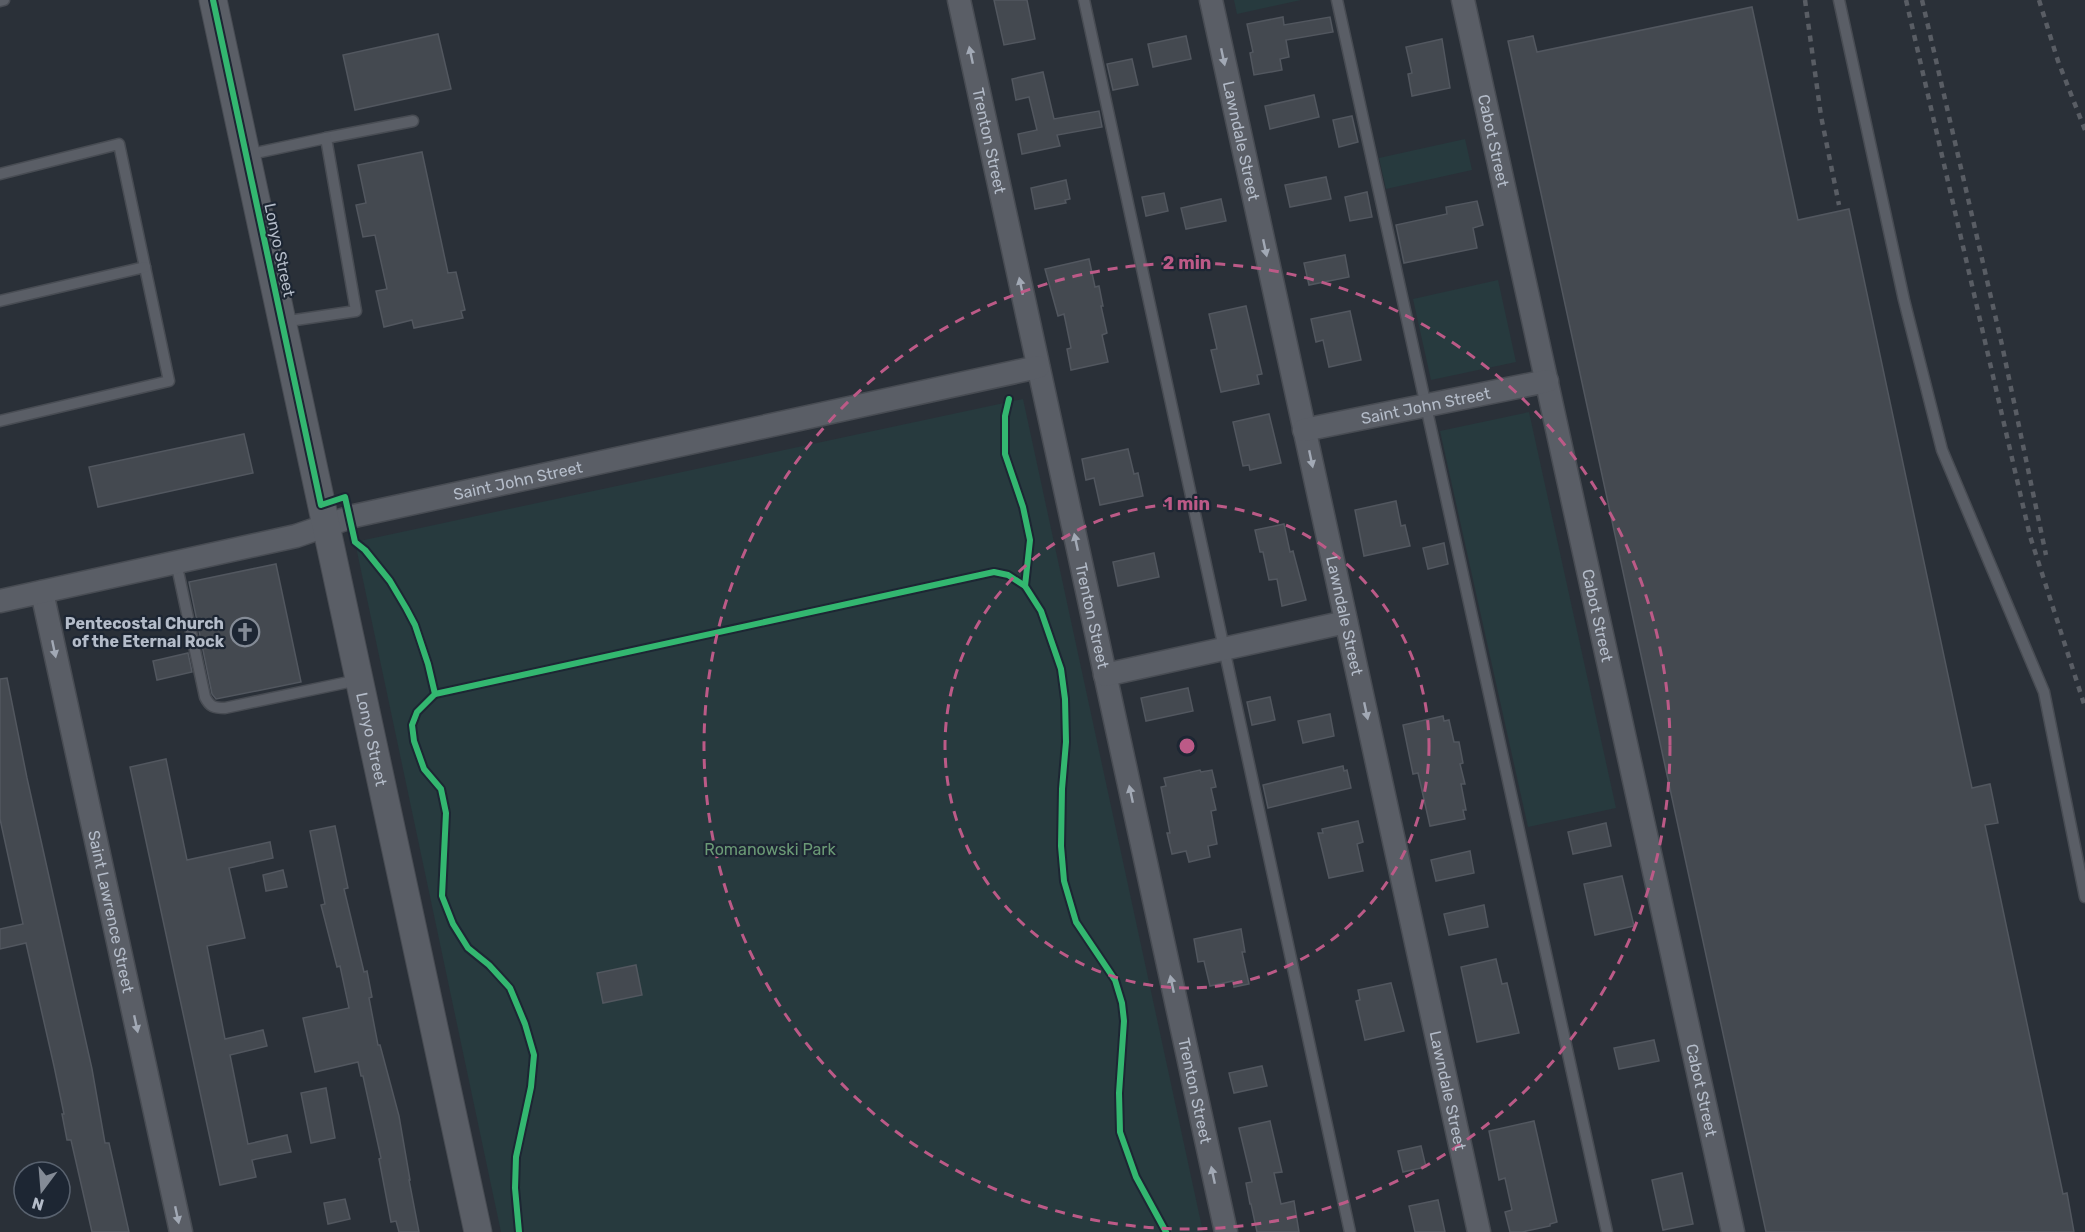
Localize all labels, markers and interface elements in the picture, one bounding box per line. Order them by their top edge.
one-way arrow [965,46,975,64]
one-way arrow [1219,48,1228,67]
street label: Lawndale Street [1219,79,1263,202]
street label: Trenton Street [968,86,1010,196]
street label: Cabot Street [1474,93,1513,189]
street label: Lonyo Street [260,201,299,299]
one-way arrow [1260,238,1270,257]
text: 2 min [1163,252,1211,274]
one-way arrow [1016,277,1025,296]
street label: Saint John Street [1359,384,1492,428]
one-way arrow [1306,449,1316,468]
street label: Saint John Street [452,458,584,504]
text: 1 min [1164,493,1210,515]
one-way arrow [1071,532,1080,551]
street label: Lawndale Street [1322,554,1367,677]
street label: Trenton Street [1071,561,1113,671]
street label: Cabot Street [1578,567,1617,664]
place label: Pentecostal Church of the Eternal Rock [65,614,225,651]
church icon: Pentecostal Church of the Eternal Rock [229,616,261,648]
one-way arrow [50,640,59,659]
street label: Lonyo Street [352,691,391,788]
one-way arrow [1361,702,1371,720]
centre of rings [1177,736,1197,756]
one-way arrow [1125,784,1135,803]
street label: Saint Lawrence Street [84,829,138,995]
park label: Romanowski Park [704,840,836,859]
one-way arrow [1167,975,1176,994]
one-way arrow [131,1015,141,1034]
street label: Lawndale Street [1425,1029,1470,1152]
street label: Trenton Street [1174,1036,1216,1146]
street label: Cabot Street [1682,1042,1721,1138]
north arrow [12,1160,72,1220]
one-way arrow [1208,1166,1218,1184]
text: N [30,1193,46,1215]
one-way arrow [173,1206,182,1225]

